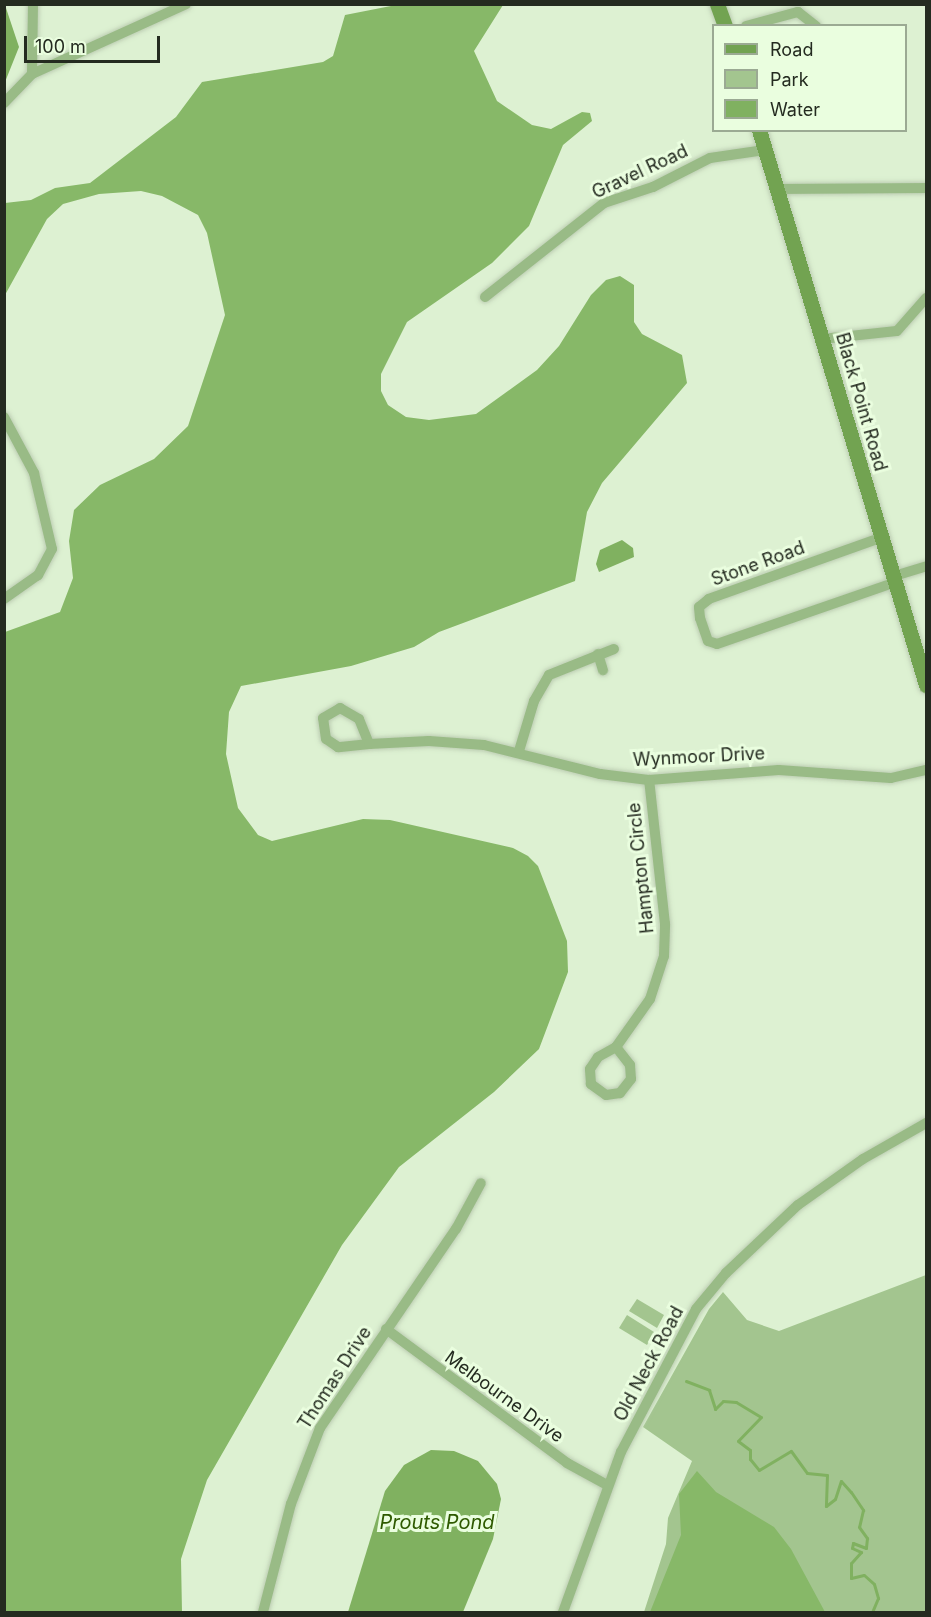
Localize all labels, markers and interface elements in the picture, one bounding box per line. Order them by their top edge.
scale bar [27,24,164,62]
legend [712,24,907,132]
text: 100 m [35,36,86,57]
text: Road [770,39,813,60]
text: Park [770,69,809,90]
text: Water [770,99,820,120]
street label: Gravel Road [589,140,691,204]
street label: Black Point Road [831,330,891,474]
street label: Stone Road [708,537,808,591]
street label: Wynmoor Drive [632,743,766,771]
street label: Hampton Circle [623,801,659,935]
street label: Old Neck Road [610,1303,688,1425]
street label: Thomas Drive [294,1323,376,1433]
street label: Melbourne Drive [440,1347,568,1447]
water label: Prouts Pond [379,1510,495,1534]

